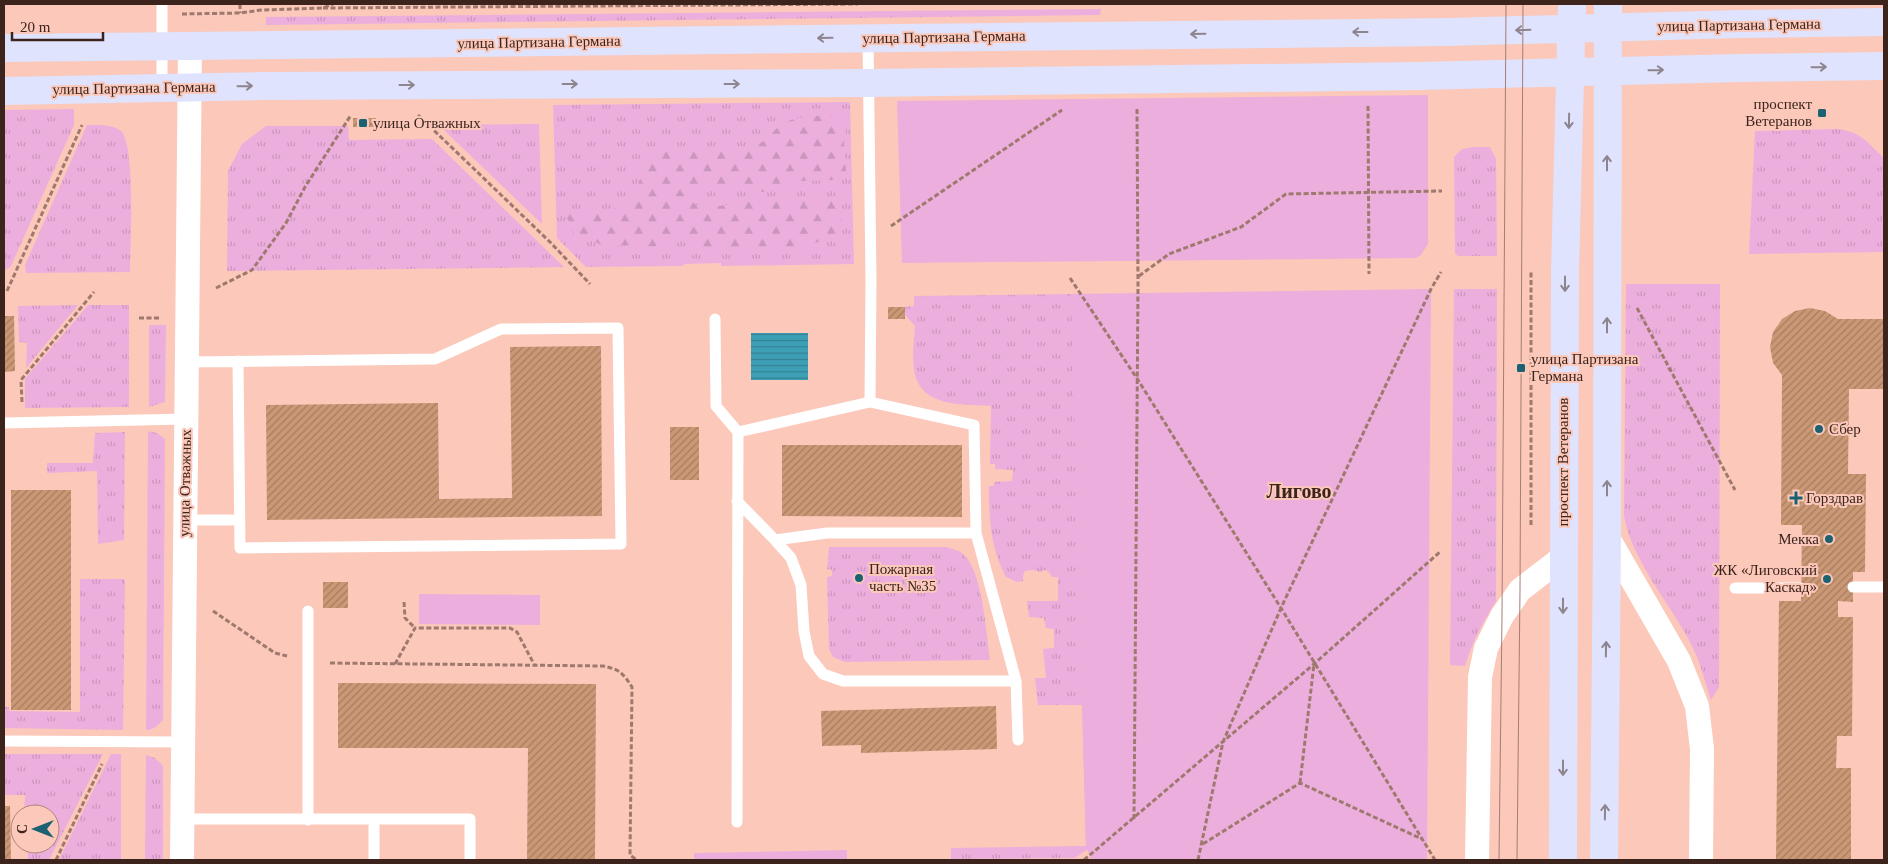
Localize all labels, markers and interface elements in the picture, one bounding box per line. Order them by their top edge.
scale bar [12,10,104,42]
street label: улица Партизана Германа [1657,16,1821,34]
text: 20 m [20,19,51,35]
one-way arrow [1515,25,1531,34]
one-way arrow [1352,27,1368,37]
street label: улица Партизана Германа [862,28,1026,46]
one-way arrow [1190,29,1206,38]
street label: улица Партизана Германа [457,33,621,51]
one-way arrow [817,33,834,43]
one-way arrow [1810,62,1827,72]
one-way arrow [1648,65,1664,75]
street label: улица Партизана Германа [52,79,216,97]
one-way arrow [562,79,578,89]
one-way arrow [724,79,740,89]
one-way arrow [399,80,415,90]
one-way arrow [236,81,253,91]
place label: проспект Ветеранов [1745,96,1812,129]
marker: проспект Ветеранов [1816,107,1828,119]
one-way arrow [1564,113,1573,129]
place label: улица Отважных [373,115,481,131]
marker: улица Отважных [357,117,369,129]
one-way arrow [1602,155,1612,171]
one-way arrow [1560,276,1570,292]
one-way arrow [1602,317,1612,334]
place label: улица Партизана Германа [1531,351,1639,384]
marker: улица Партизана Германа [1515,362,1527,374]
street label: проспект Ветеранов [1555,398,1571,526]
place label: Сбер [1829,421,1861,437]
marker: Сбер [1813,423,1825,435]
street label: улица Отважных [176,429,194,537]
district label: Лигово [1266,480,1332,502]
one-way arrow [1602,480,1612,496]
place label: Горздрав [1806,490,1863,506]
marker: Горздрав [1790,492,1802,504]
place label: Мекка [1778,531,1819,547]
marker: Мекка [1823,533,1835,545]
place label: Пожарная часть №35 [869,561,936,594]
place label: ЖК «Лиговский Каскад» [1714,562,1817,595]
marker: Пожарная часть №35 [853,572,865,584]
marker: ЖК «Лиговский Каскад» [1821,573,1833,585]
one-way arrow [1558,597,1568,613]
one-way arrow [1601,641,1611,658]
one-way arrow [1558,760,1568,776]
north arrow [10,804,60,854]
one-way arrow [1600,804,1610,820]
text: С [15,824,30,834]

